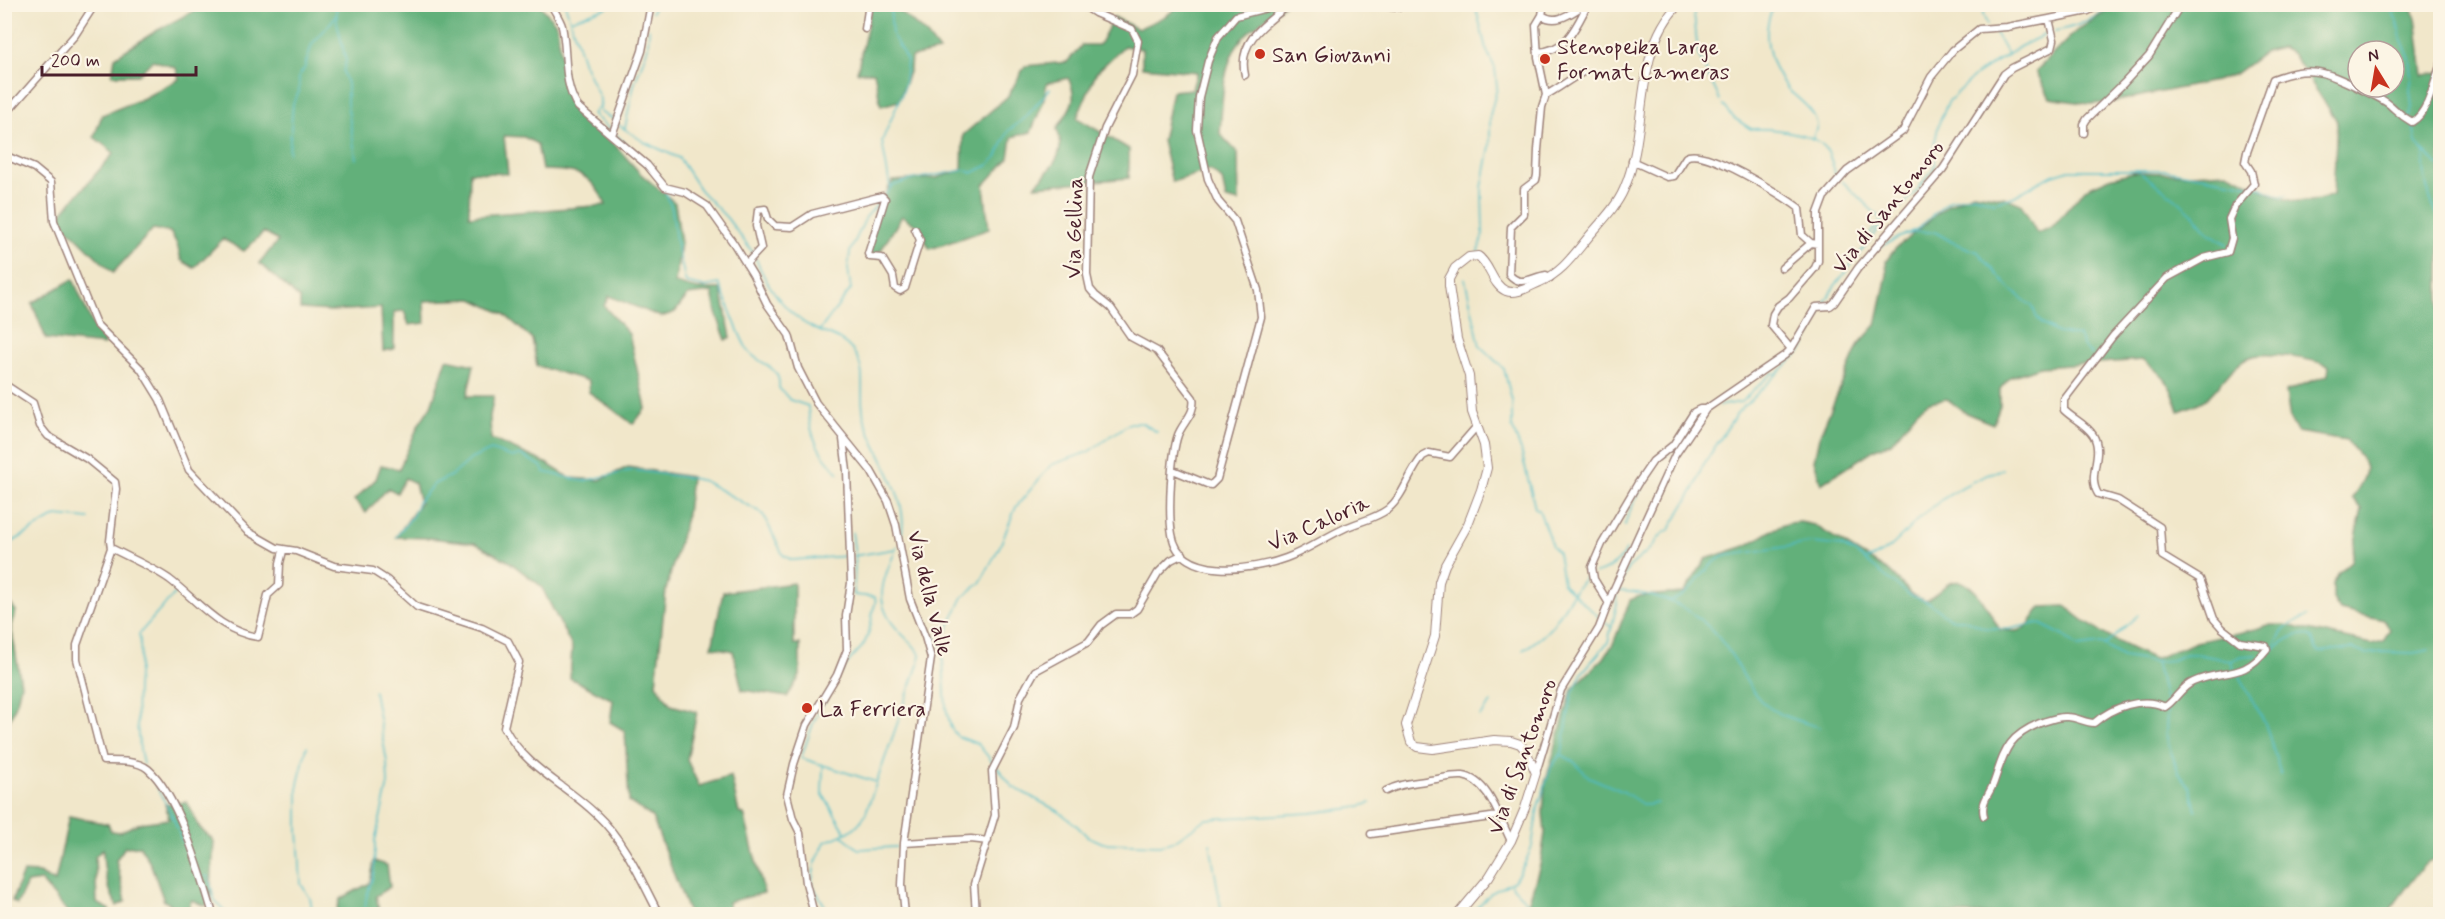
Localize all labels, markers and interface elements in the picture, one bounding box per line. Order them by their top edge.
place label: Stenopeika Large Format Cameras [1557,34,1730,87]
scale bar [42,39,196,77]
north arrow [2346,39,2406,99]
place label: San Giovanni [1272,42,1391,70]
text: N [2366,44,2381,67]
marker: San Giovanni [1253,47,1267,61]
text: 200 m [51,49,100,73]
marker: Stenopeika Large Format Cameras [1538,52,1552,66]
street label: Via di Santomoro [1826,135,1951,280]
street label: Via Gellina [1060,177,1090,279]
street label: Via Caloria [1264,489,1375,559]
street label: Via della Valle [900,528,958,659]
street label: Via di Santomoro [1482,675,1564,839]
place label: La Ferriera [819,696,926,724]
marker: La Ferriera [800,701,814,715]

